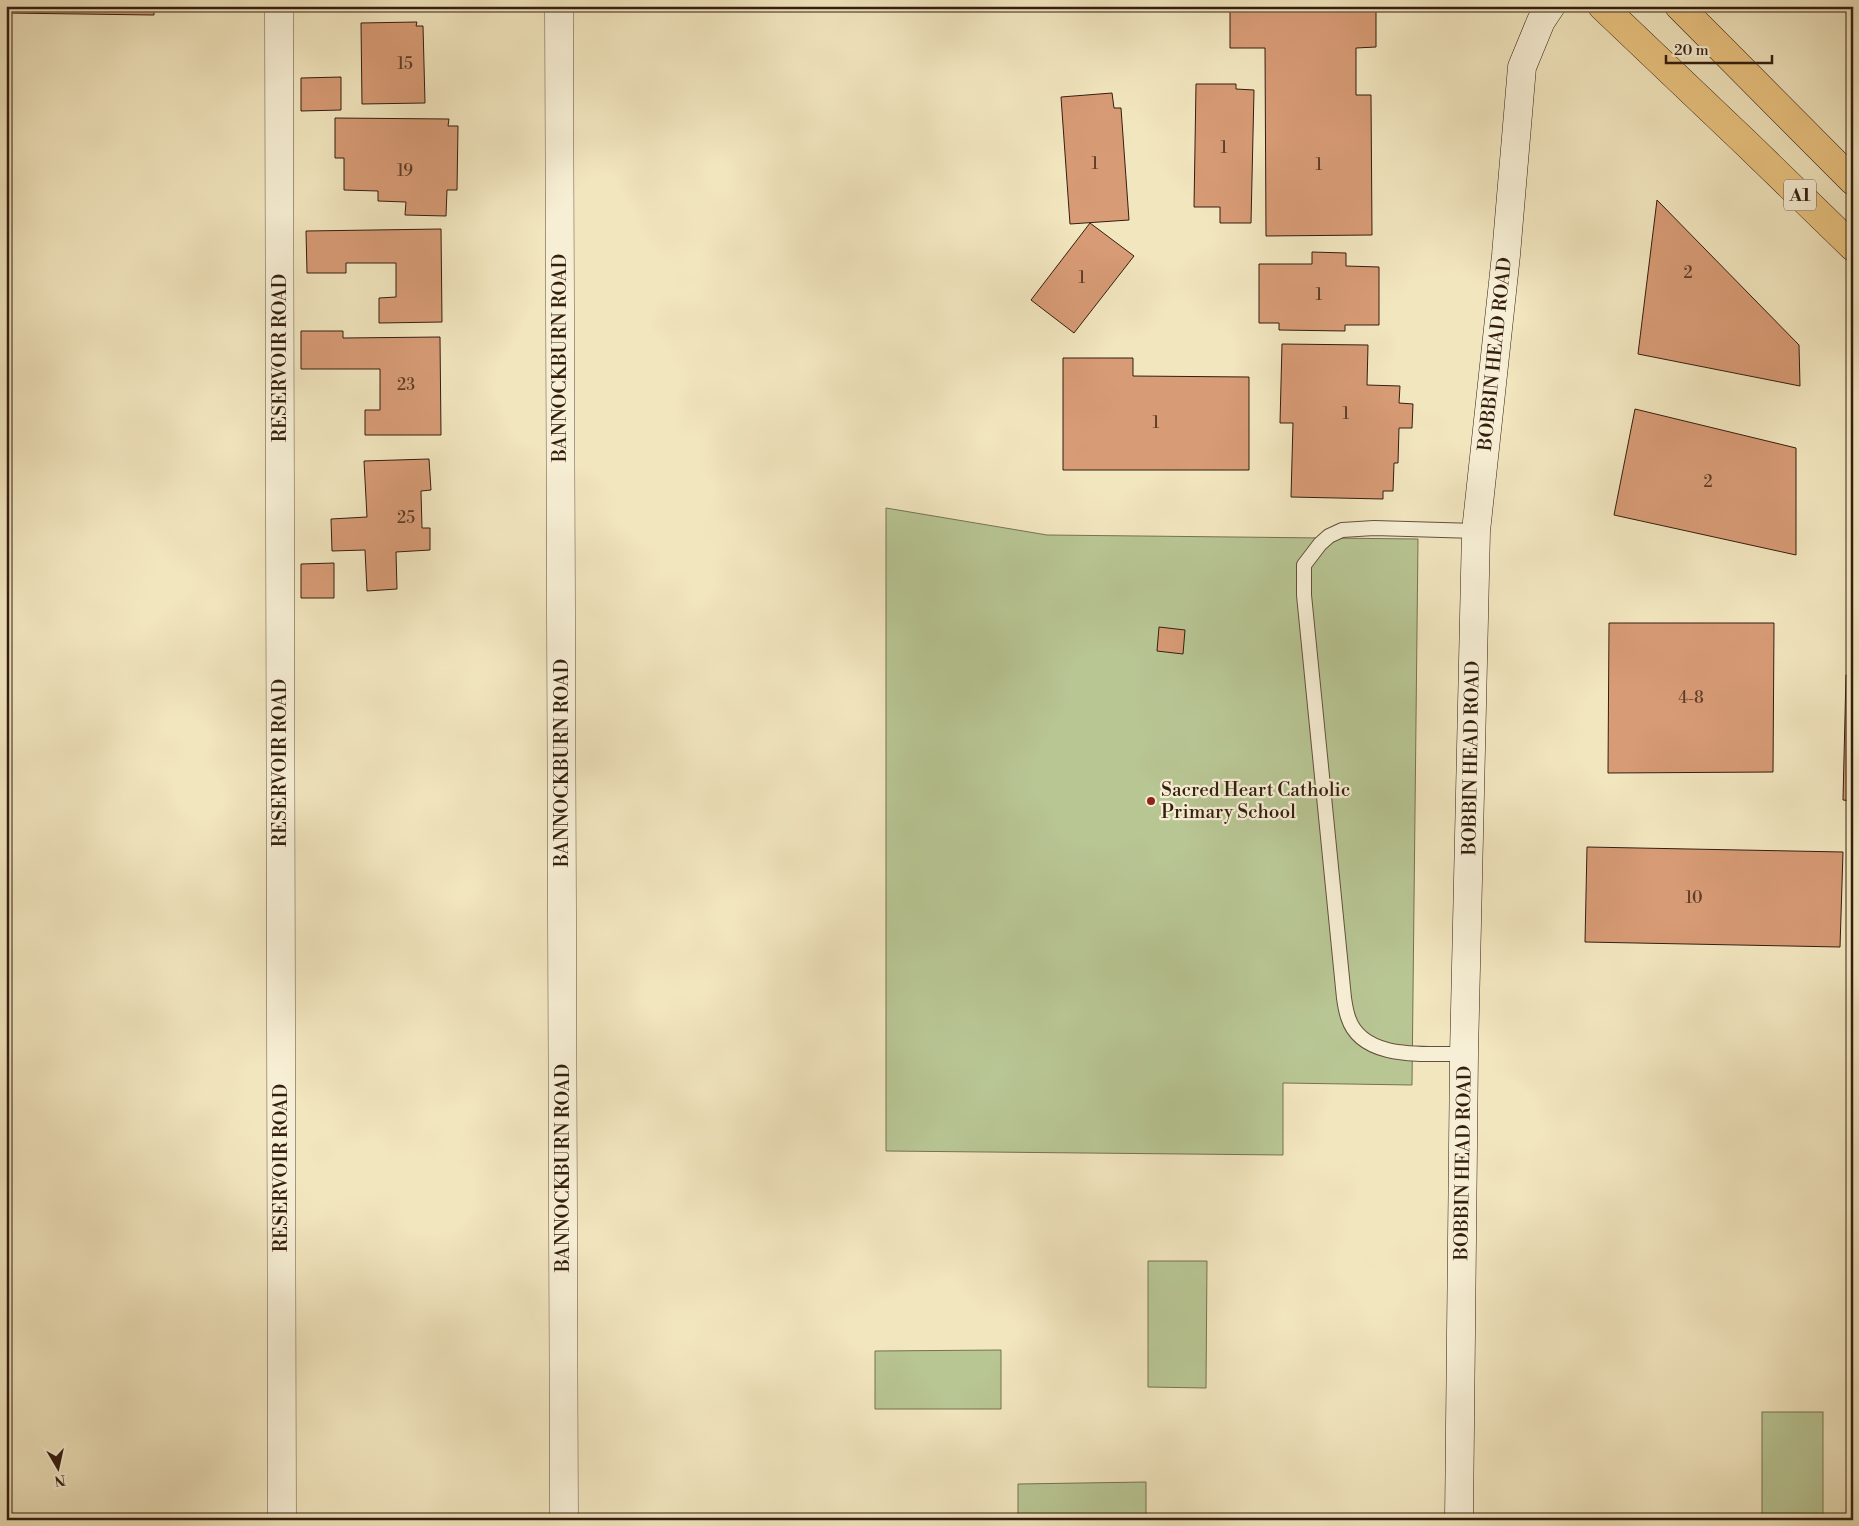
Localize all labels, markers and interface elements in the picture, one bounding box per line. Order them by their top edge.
scale bar [1666,32,1773,64]
text: 20 m [1674,41,1709,60]
house number: 15 [397,54,413,74]
house number: 1 [1221,138,1228,158]
house number: 1 [1092,154,1099,174]
house number: 1 [1316,155,1323,175]
house number: 19 [397,161,413,181]
road number: A1 [1784,180,1816,210]
street label: BANNOCKBURN ROAD [548,254,572,463]
street label: BOBBIN HEAD ROAD [1473,256,1517,453]
house number: 2 [1683,263,1693,283]
house number: 1 [1079,268,1086,288]
street label: RESERVOIR ROAD [268,274,292,442]
house number: 1 [1316,285,1323,305]
house number: 23 [397,375,415,395]
house number: 1 [1343,404,1350,424]
house number: 1 [1153,413,1160,433]
house number: 2 [1703,472,1713,492]
house number: 25 [397,508,415,528]
street label: BANNOCKBURN ROAD [550,659,574,868]
street label: BOBBIN HEAD ROAD [1457,660,1485,857]
street label: RESERVOIR ROAD [268,679,292,847]
house number: 4-8 [1678,688,1704,708]
place label: Sacred Heart Catholic Primary School [1161,778,1350,824]
marker: Sacred Heart Catholic Primary School [1145,795,1157,807]
house number: 10 [1686,888,1703,908]
street label: BANNOCKBURN ROAD [551,1064,575,1273]
street label: BOBBIN HEAD ROAD [1449,1065,1477,1262]
street label: RESERVOIR ROAD [269,1084,293,1252]
north arrow [32,1444,82,1494]
text: N [53,1470,67,1490]

